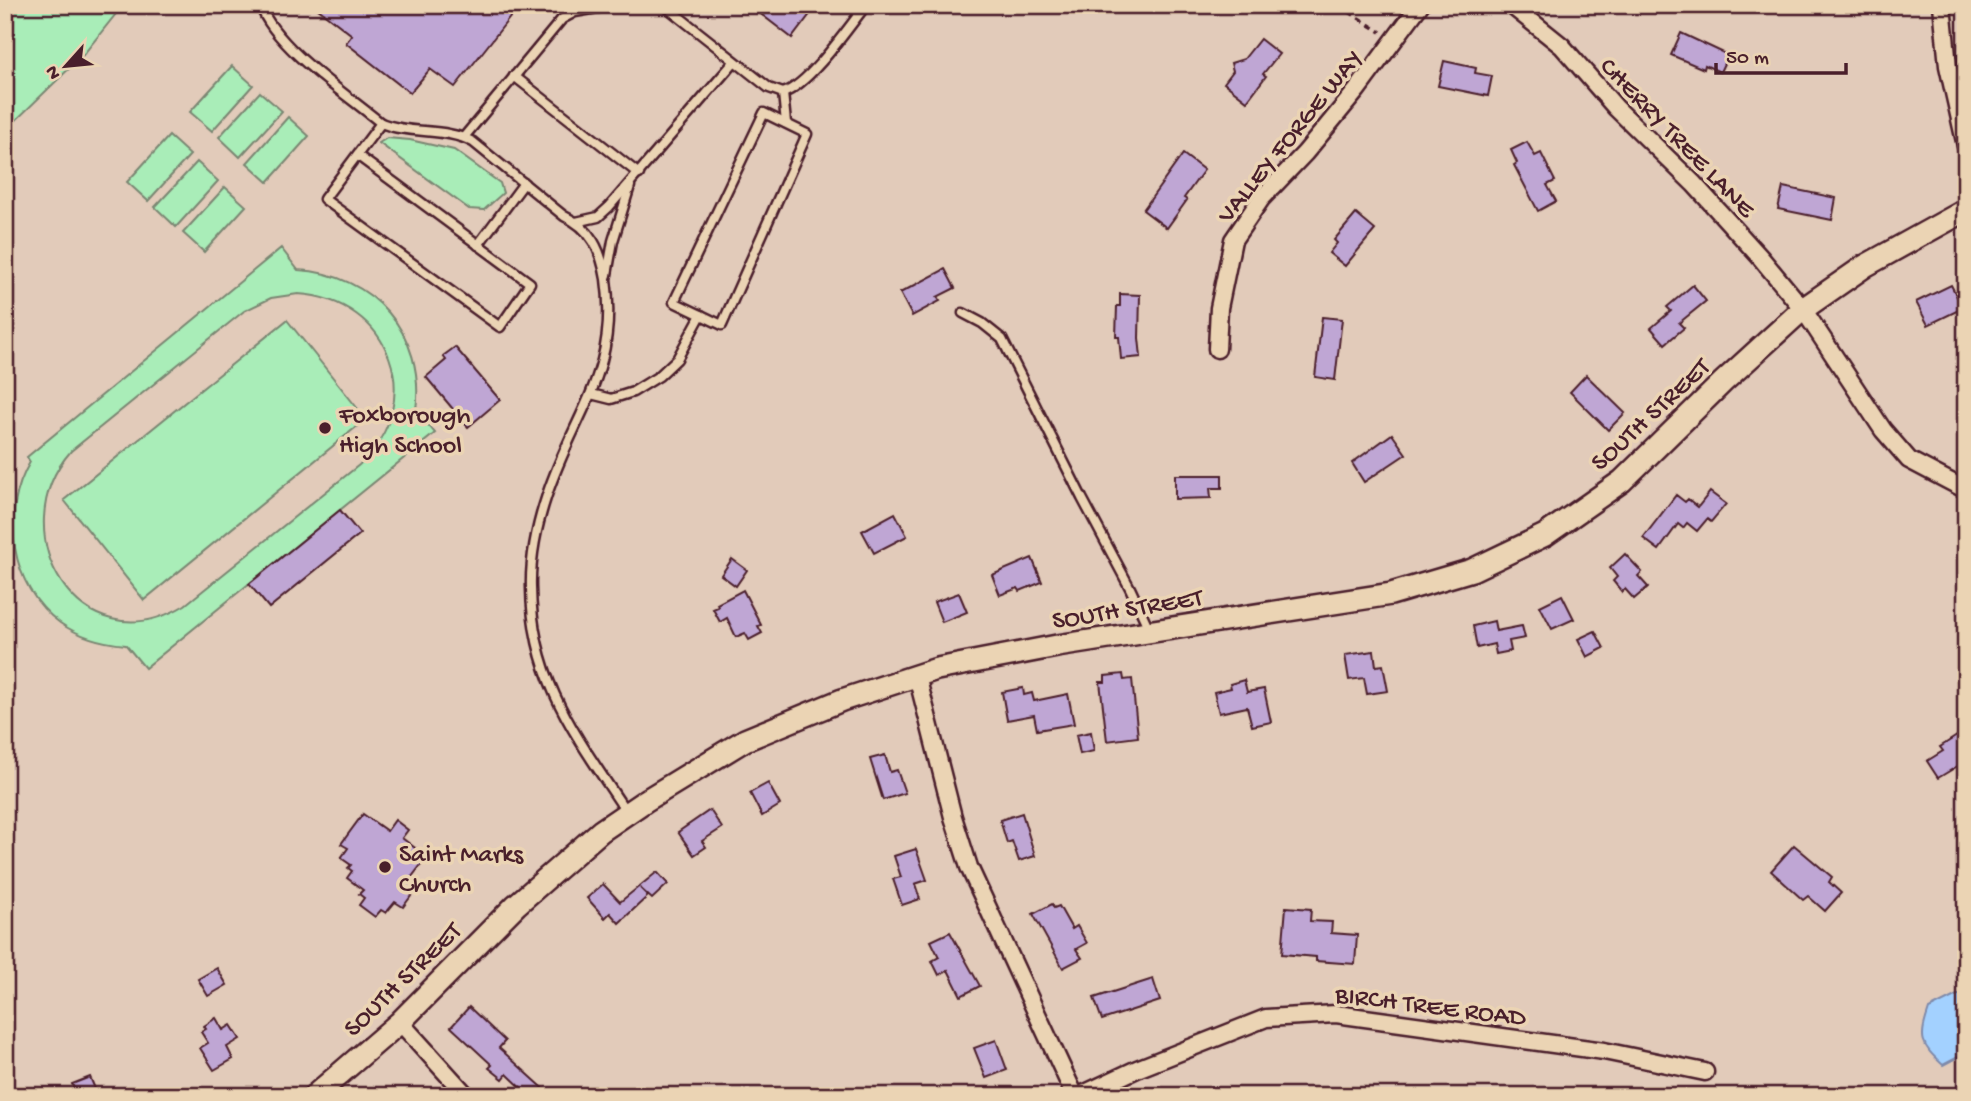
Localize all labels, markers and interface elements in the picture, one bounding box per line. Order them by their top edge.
north arrow [32,32,102,102]
scale bar [1716,32,1845,76]
street label: VALLEY FORGE WAY [1211,45,1371,232]
text: 50 m [1726,47,1769,72]
street label: CHERRY TREE LANE [1591,53,1761,226]
text: N [41,61,67,83]
street label: SOUTH STREET [1586,353,1719,479]
place label: Foxborough High School [338,402,470,463]
marker: Foxborough High School [317,420,333,436]
street label: SOUTH STREET [1050,584,1206,639]
place label: Saint Marks Church [399,841,525,902]
marker: Saint Marks Church [377,859,393,875]
street label: SOUTH STREET [339,917,470,1045]
street label: BIRCH TREE ROAD [1332,981,1528,1036]

